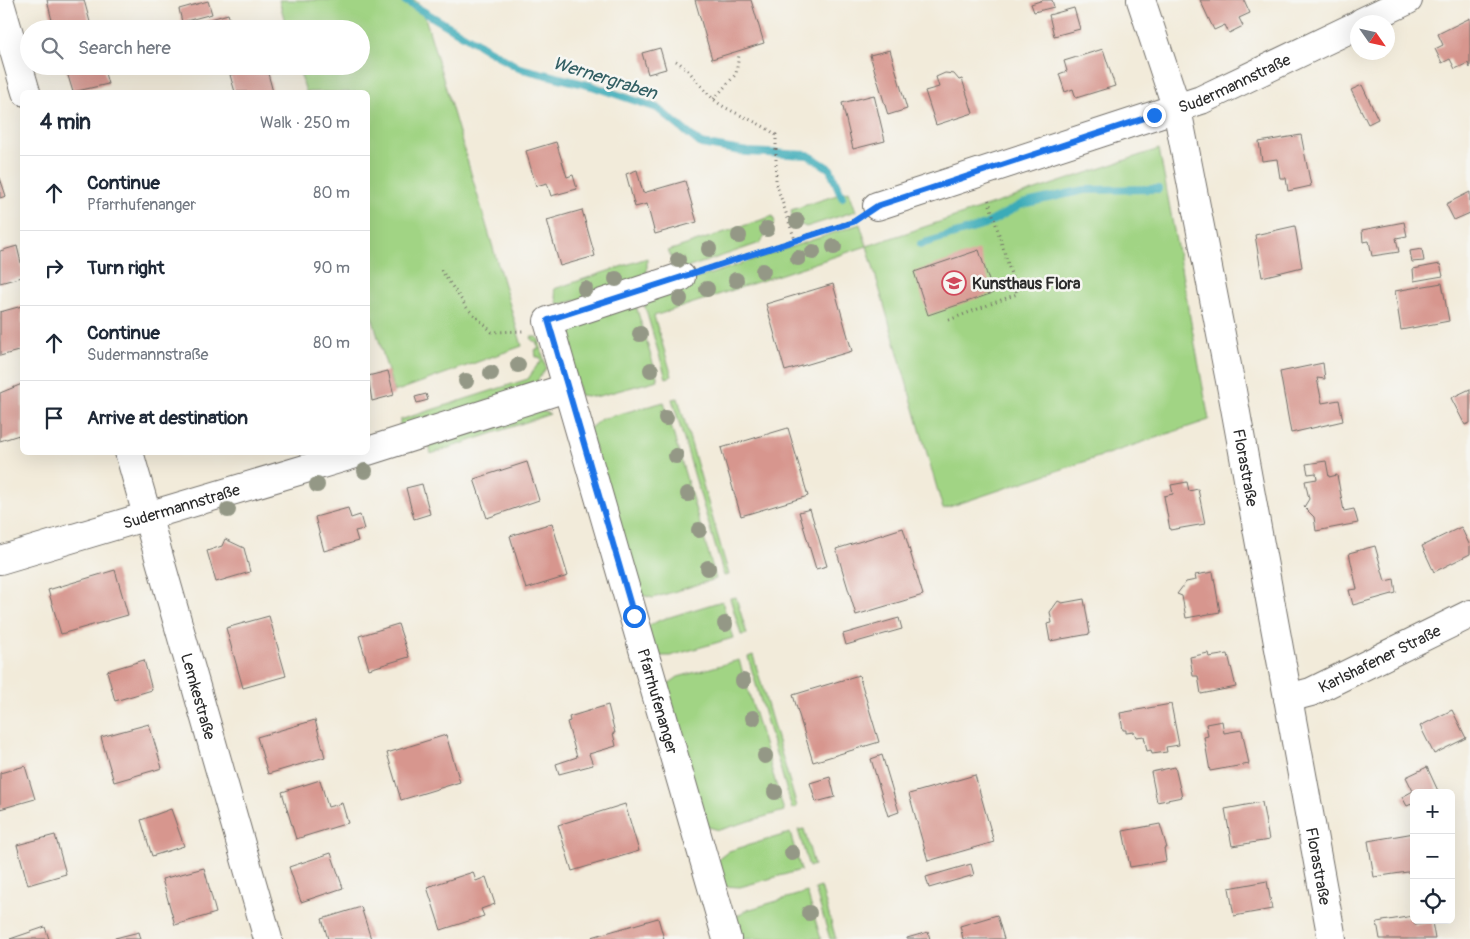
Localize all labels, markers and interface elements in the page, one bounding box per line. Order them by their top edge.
north arrow [1350,15,1395,60]
search box [20,20,370,75]
icon: search [38,34,66,62]
text: Search here [78,36,171,60]
street label: Sudermannstraße [1176,50,1294,118]
water label: Wernergraben [550,52,660,105]
route end [1143,104,1166,127]
text: 4 min [40,109,91,136]
text: Walk · 250 m [260,113,350,133]
text: Continue [87,171,160,195]
icon: ahead [40,179,68,207]
text: 80 m [313,183,350,203]
text: Pfarrhufenanger [87,195,196,215]
icon: right [40,254,68,282]
text: Turn right [87,256,165,280]
text: 90 m [313,258,350,278]
school or university icon: Kunsthaus Flora [941,270,967,296]
place label: Kunsthaus Flora [972,274,1081,294]
text: Continue [87,321,160,345]
icon: ahead [40,329,68,357]
text: 80 m [313,333,350,353]
text: Sudermannstraße [87,345,208,365]
icon: arrive [40,404,68,432]
text: Arrive at destination [87,406,248,430]
street label: Florastraße [1228,427,1262,508]
street label: Sudermannstraße [120,480,243,534]
route start [623,605,646,628]
street label: Karlshafener Straße [1315,621,1444,698]
street label: Pfarrhufenanger [632,646,682,757]
street label: Lemkestraße [176,651,220,742]
map controls [1410,789,1455,924]
button: + [1410,789,1455,834]
street label: Florastraße [1301,826,1335,907]
button: − [1410,834,1455,879]
button: locate [1410,879,1455,924]

